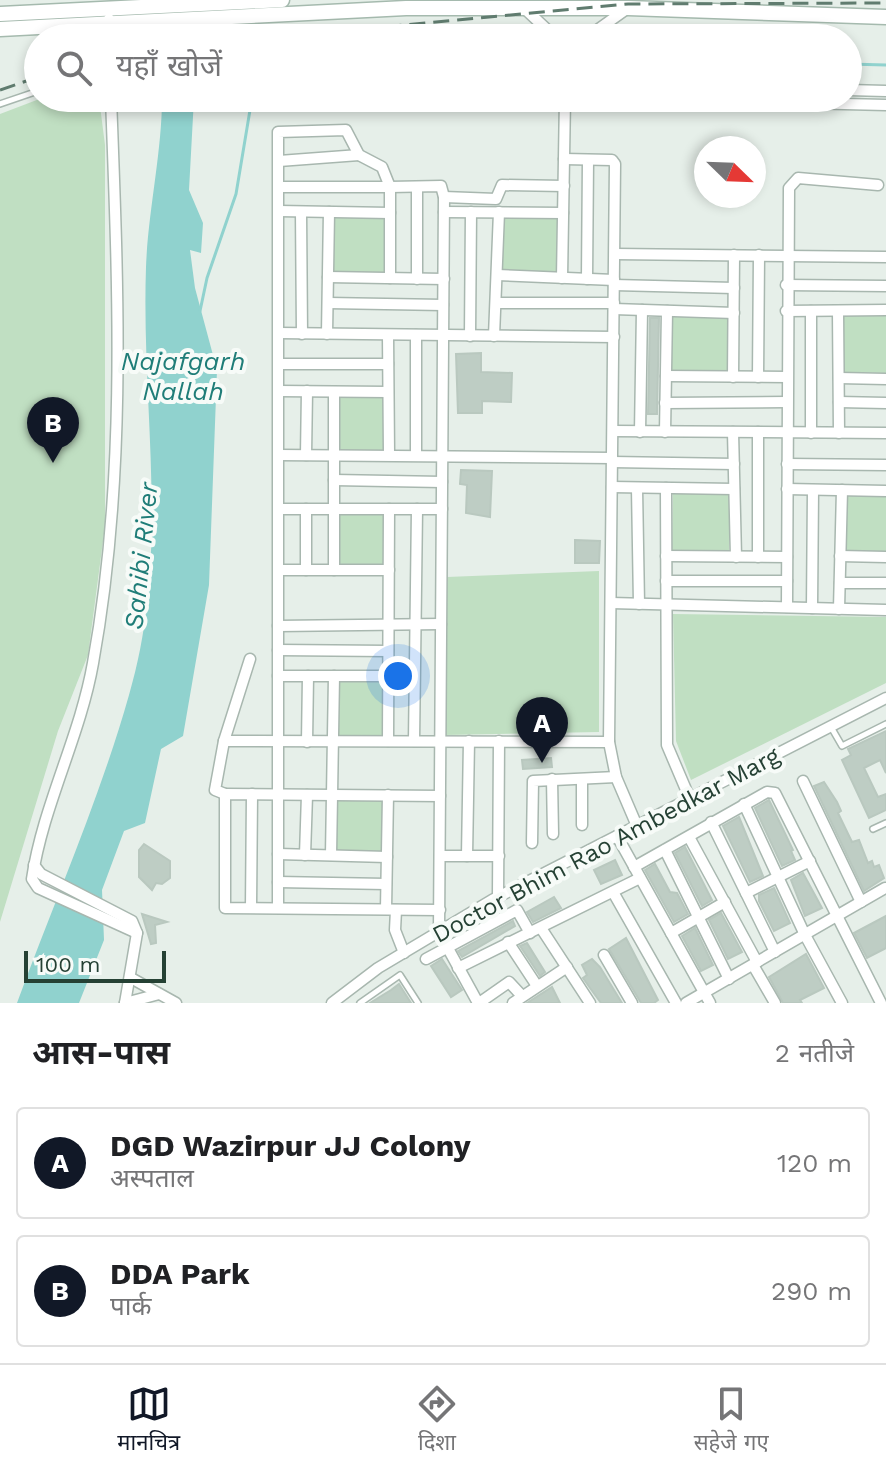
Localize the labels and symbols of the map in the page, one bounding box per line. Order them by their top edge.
north arrow [694,136,766,208]
water label: Najafgarh Nallah [121,346,245,406]
pin: B [27,397,79,463]
water label: Sahibi River [118,480,164,631]
your location [378,656,418,696]
pin: A [516,697,568,763]
street label: Doctor Bhim Rao Ambedkar Marg [428,741,785,949]
scale bar [24,947,166,983]

